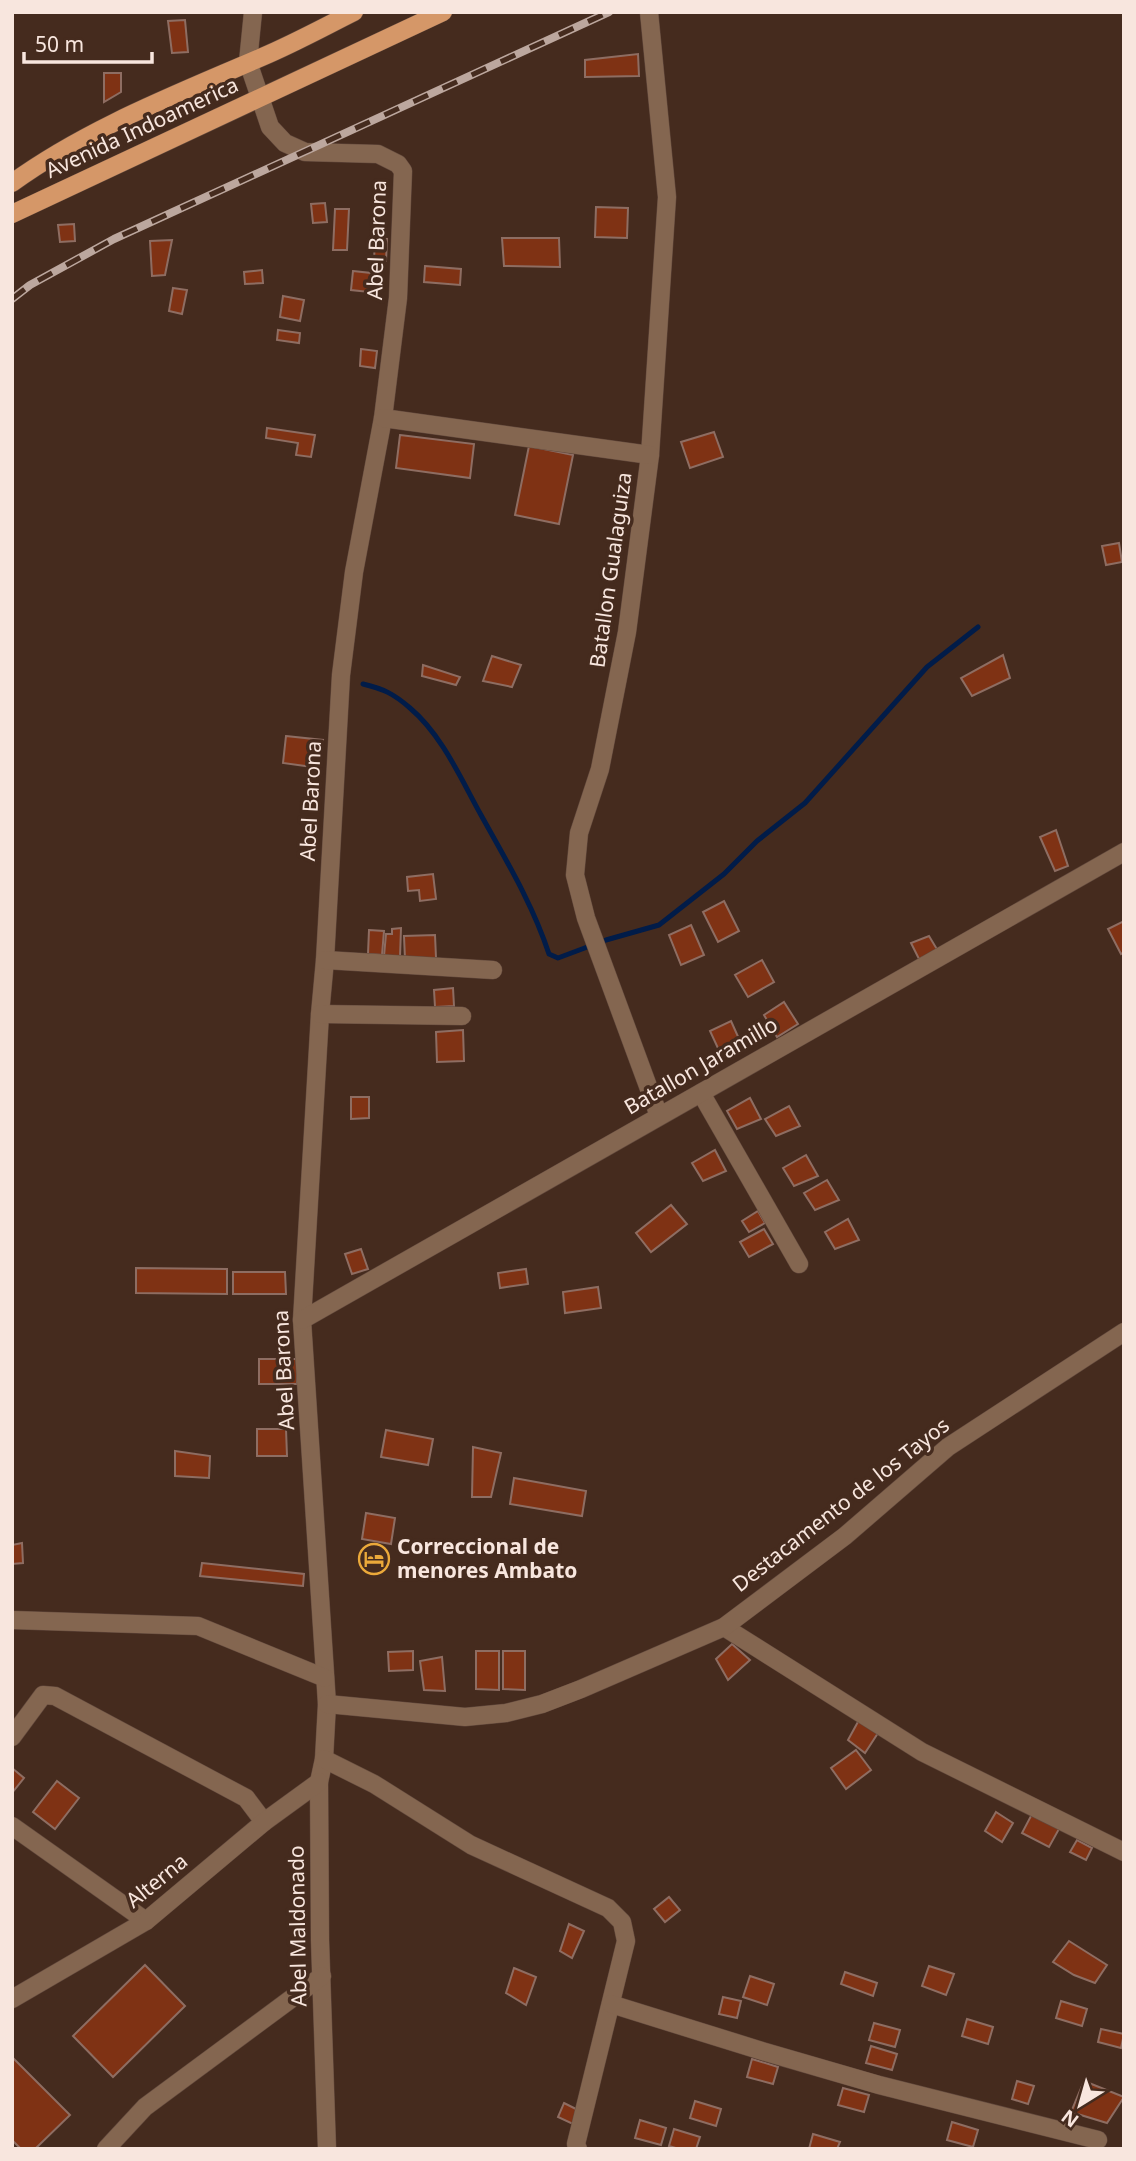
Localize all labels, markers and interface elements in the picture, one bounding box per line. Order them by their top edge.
scale bar [24,21,152,65]
text: 50 m [35,30,84,58]
street label: Avenida Indoamerica [41,70,242,184]
street label: Abel Barona [360,179,392,301]
street label: Batallon Gualaguiza [582,470,638,669]
street label: Abel Barona [293,740,327,862]
street label: Batallon Jaramillo [619,1010,782,1120]
street label: Abel Barona [266,1309,300,1431]
street label: Destacamento de los Tayos [726,1411,955,1598]
place label: Correccional de menores Ambato [397,1532,577,1584]
hotel icon: Correccional de menores Ambato [357,1542,391,1576]
street label: Abel Maldonado [282,1845,312,2007]
street label: Alterna [120,1847,193,1914]
north arrow [1045,2070,1115,2140]
text: N [1056,2104,1084,2134]

